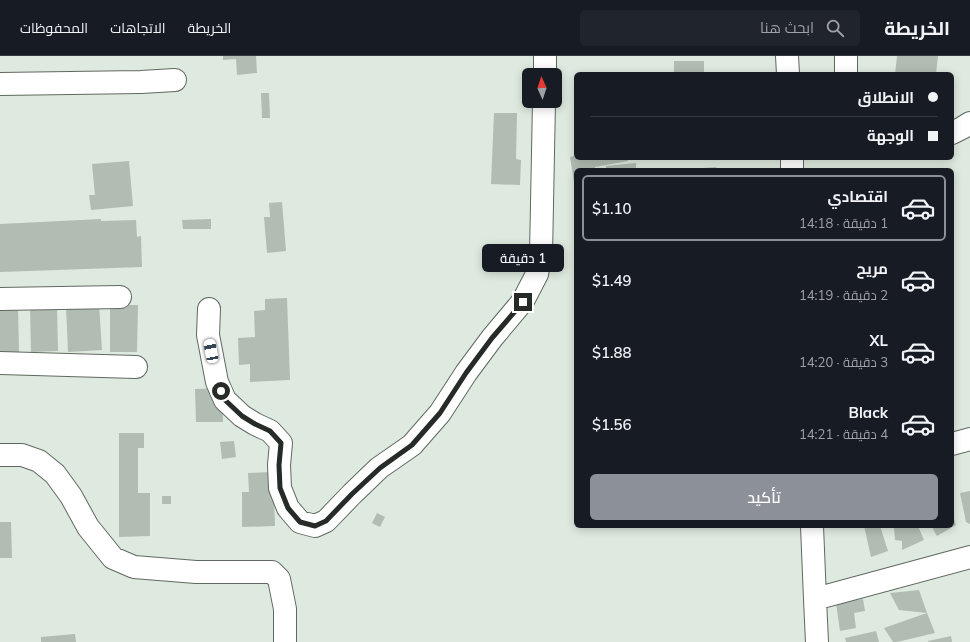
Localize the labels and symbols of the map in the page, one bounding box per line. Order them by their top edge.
north arrow [522,68,562,108]
callout: 1 دقيقة [482,244,564,272]
route end [514,293,532,311]
car [203,338,219,364]
route start [212,382,230,400]

